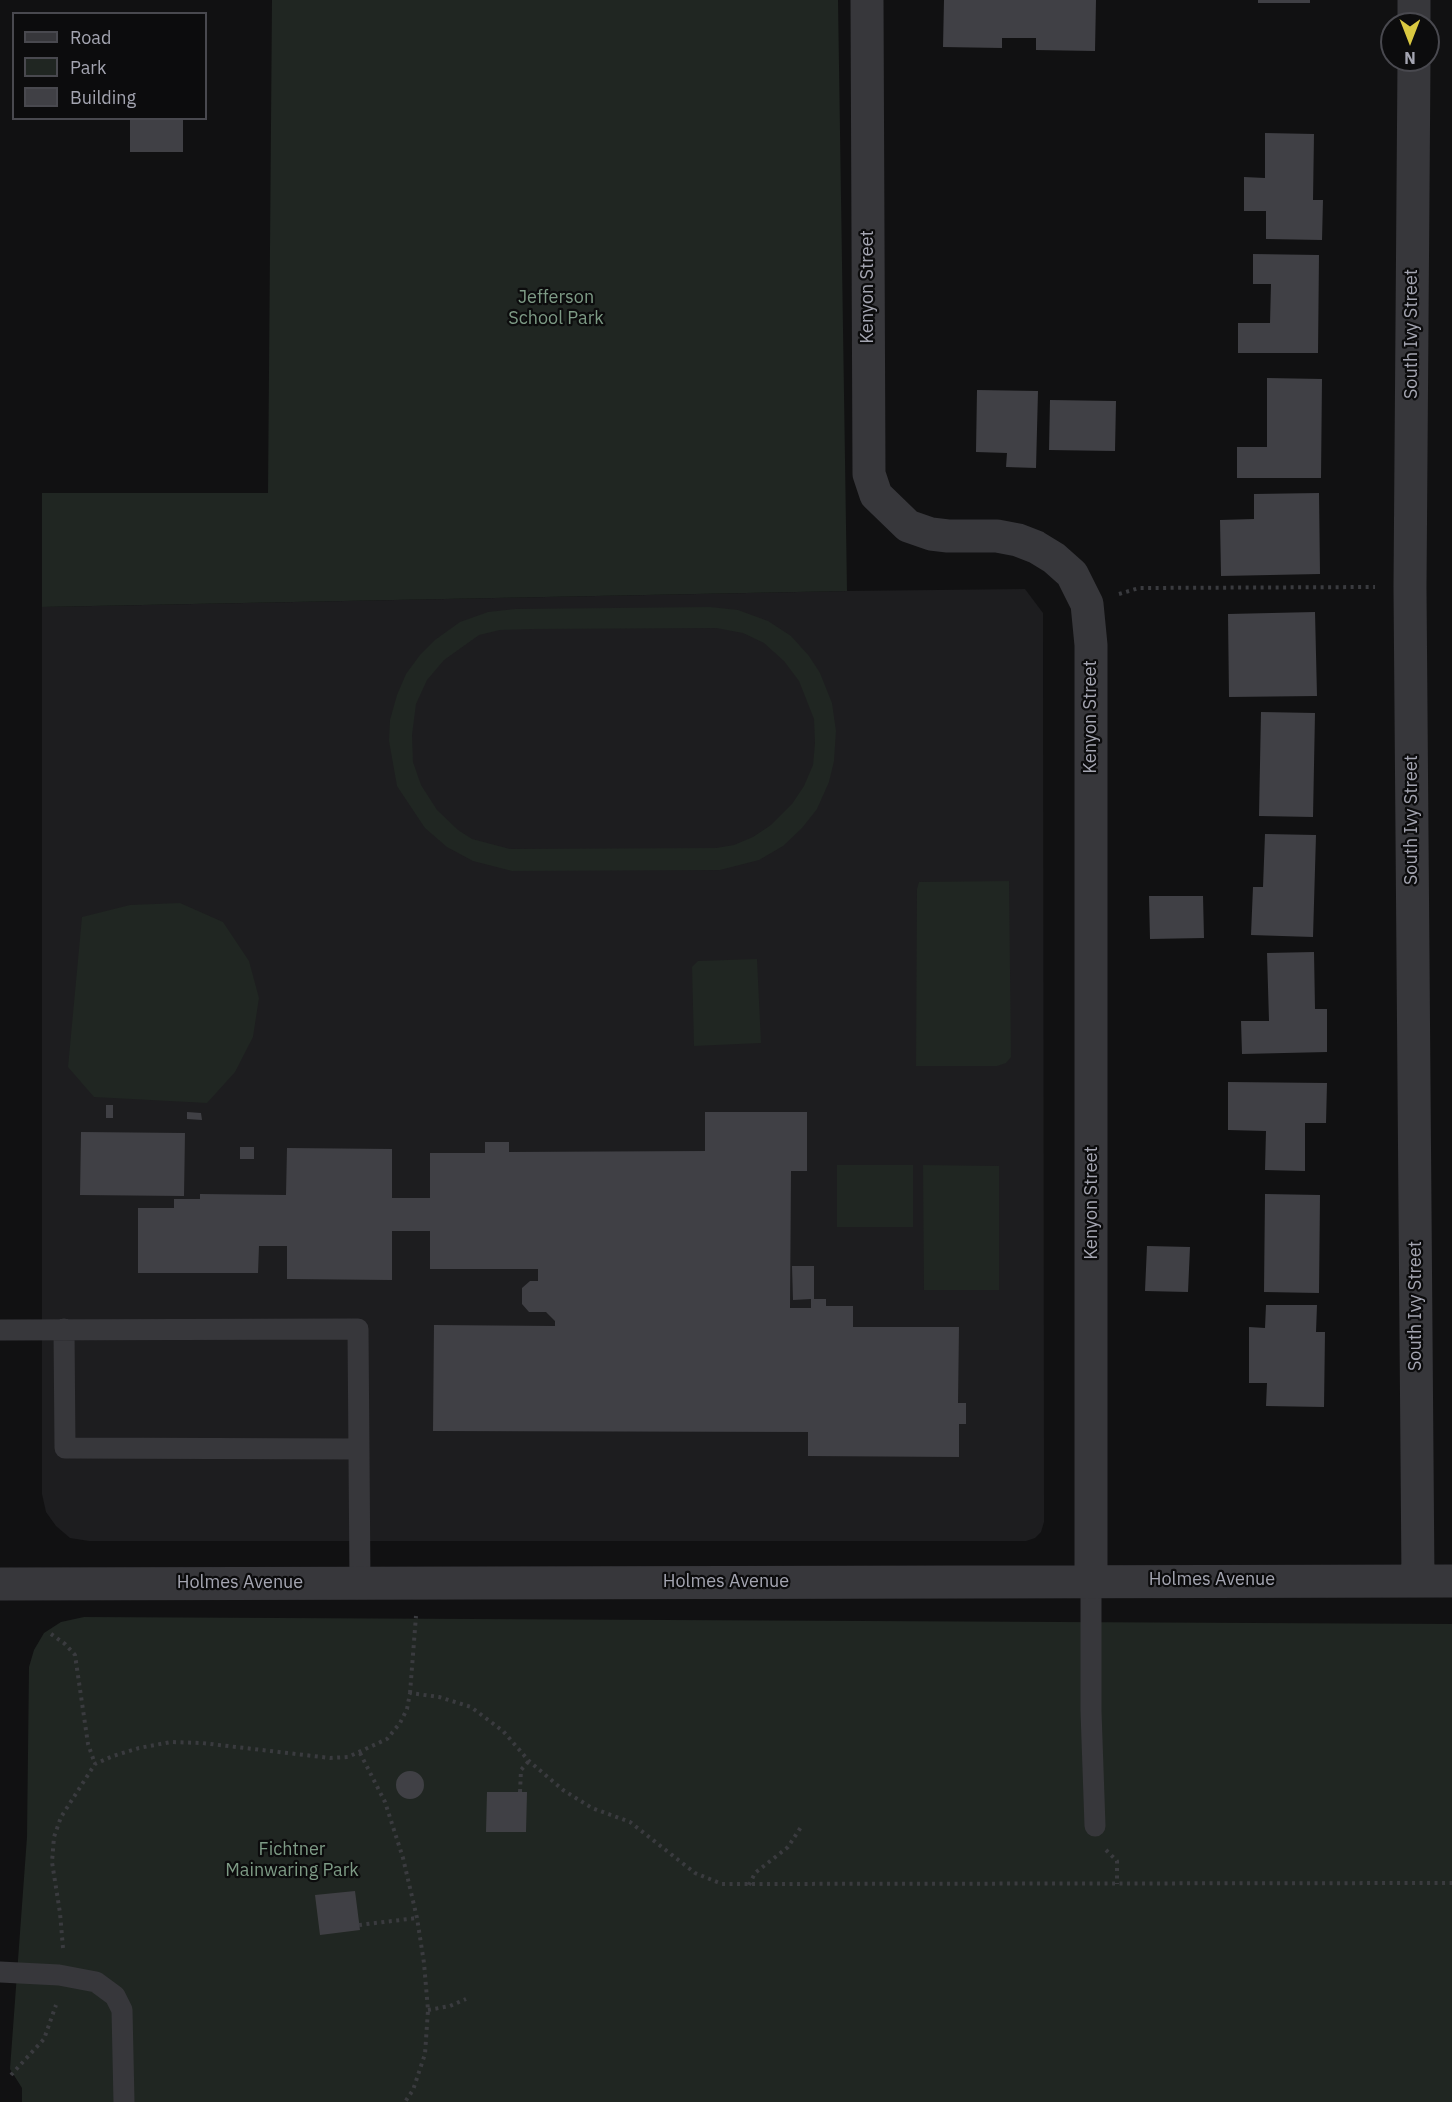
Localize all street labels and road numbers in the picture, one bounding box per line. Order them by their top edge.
street label: Kenyon Street [857,230,879,344]
street label: South Ivy Street [1401,269,1423,399]
street label: Kenyon Street [1080,660,1102,774]
street label: South Ivy Street [1401,755,1423,885]
street label: Kenyon Street [1081,1146,1103,1260]
street label: South Ivy Street [1405,1241,1427,1371]
street label: Holmes Avenue [1149,1569,1275,1591]
street label: Holmes Avenue [663,1571,789,1593]
street label: Holmes Avenue [177,1572,303,1594]

